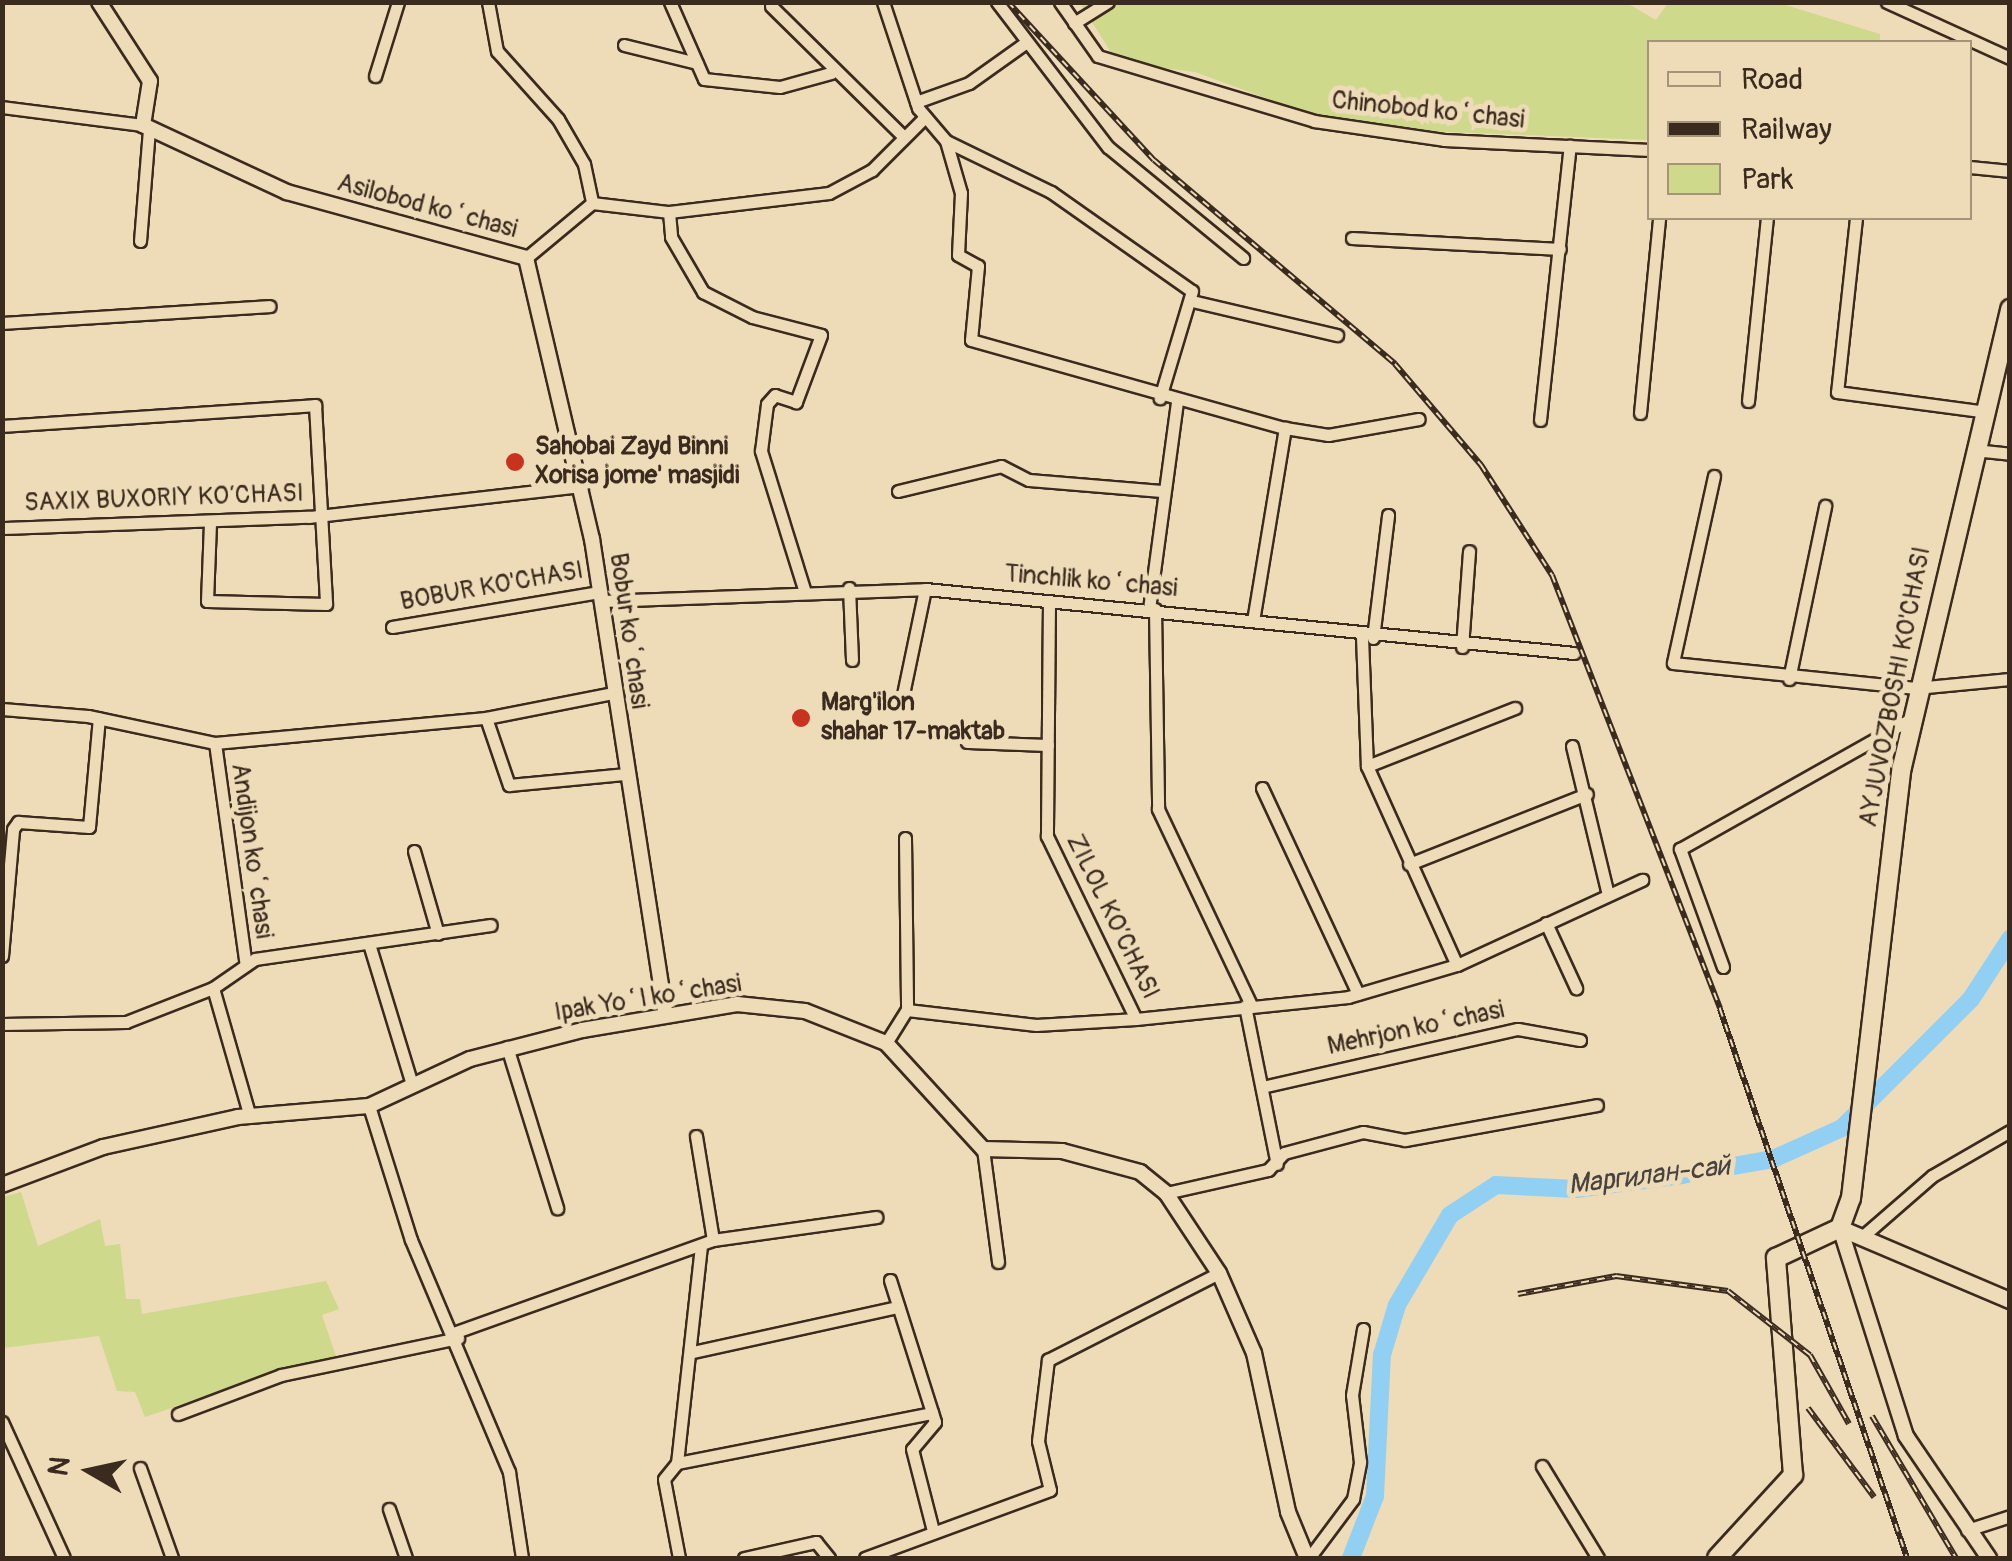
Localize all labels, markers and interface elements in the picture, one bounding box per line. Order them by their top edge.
legend [1647,40,1972,220]
text: Road [1741,61,1803,98]
street label: Chinobod koʻchasi [1330,86,1526,136]
text: Railway [1741,111,1832,148]
text: Park [1741,161,1794,198]
street label: Asilobod koʻchasi [334,169,520,245]
place label: Sahobai Zayd Binni Xorisa jome' masjidi [535,433,739,492]
marker: Sahobai Zayd Binni Xorisa jome' masjidi [504,451,526,473]
street label: SAXIX BUXORIY KO‘CHASI [24,479,304,519]
street label: AYJUVOZBOSHI KO'CHASI [1854,544,1938,830]
street label: Bobur koʻchasi [602,551,654,711]
street label: BOBUR KO'CHASI [398,556,586,618]
street label: Tinchlik koʻchasi [1003,559,1179,605]
place label: Marg'ilon shahar 17-maktab [821,689,1005,748]
marker: Marg'ilon shahar 17-maktab [790,707,812,729]
street label: Andijon koʻchasi [224,761,278,941]
street label: ZILOL KO‘CHASI [1059,830,1165,1004]
street label: Ipak Yoʻl koʻchasi [552,969,744,1029]
street label: Mehrjon koʻchasi [1325,996,1507,1062]
water label: Маргилан-сай [1566,1149,1732,1203]
north arrow [40,1421,140,1521]
text: N [41,1454,79,1478]

